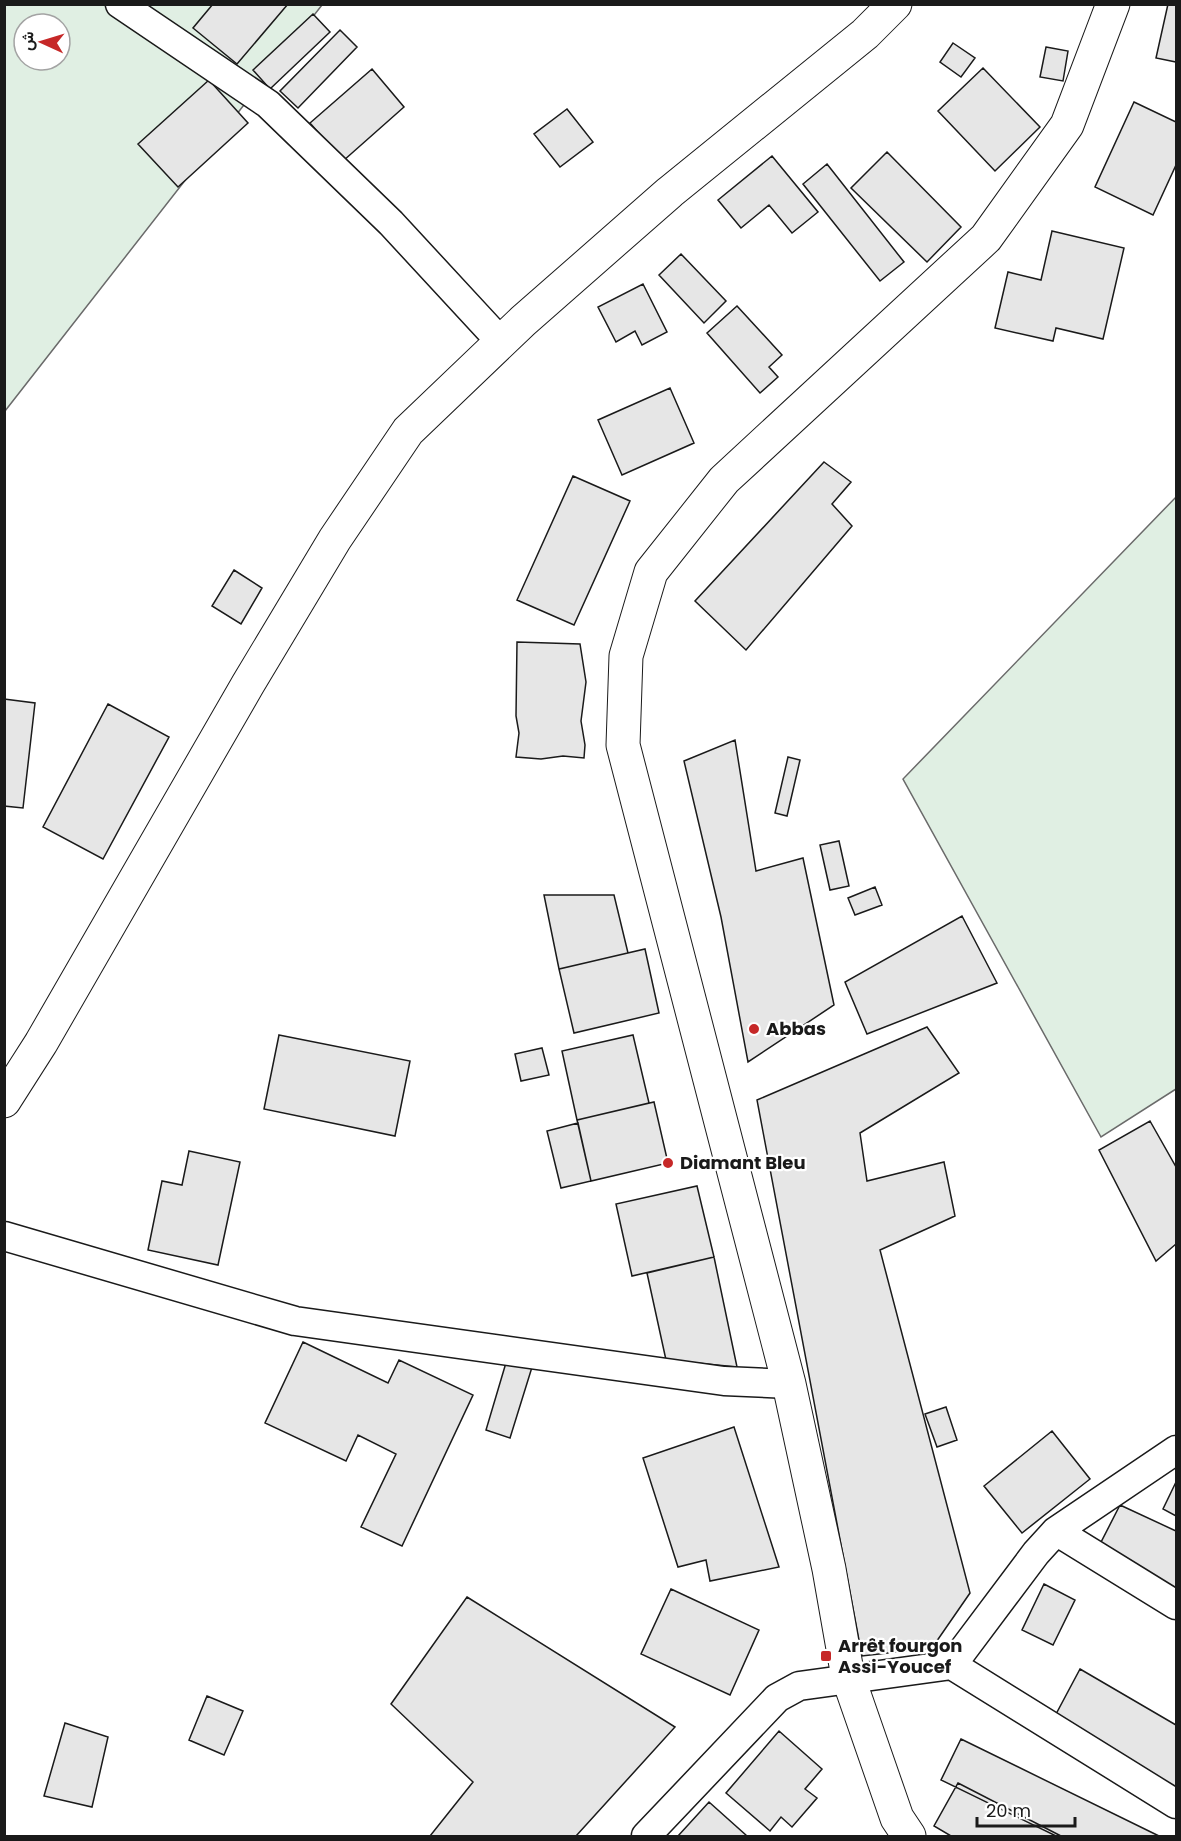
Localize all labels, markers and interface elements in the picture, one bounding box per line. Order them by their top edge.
north arrow [12,12,72,72]
text: ش [15,31,40,51]
place label: Abbas [766,1016,826,1041]
marker: Abbas [747,1022,761,1036]
place label: Diamant Bleu [680,1150,806,1175]
marker: Diamant Bleu [661,1156,675,1170]
place label: Arrêt fourgon Assi-Youcef [838,1633,963,1679]
marker: Arrêt fourgon Assi-Youcef [819,1649,833,1663]
scale bar [977,1790,1074,1828]
text: 20 m [986,1798,1031,1823]

